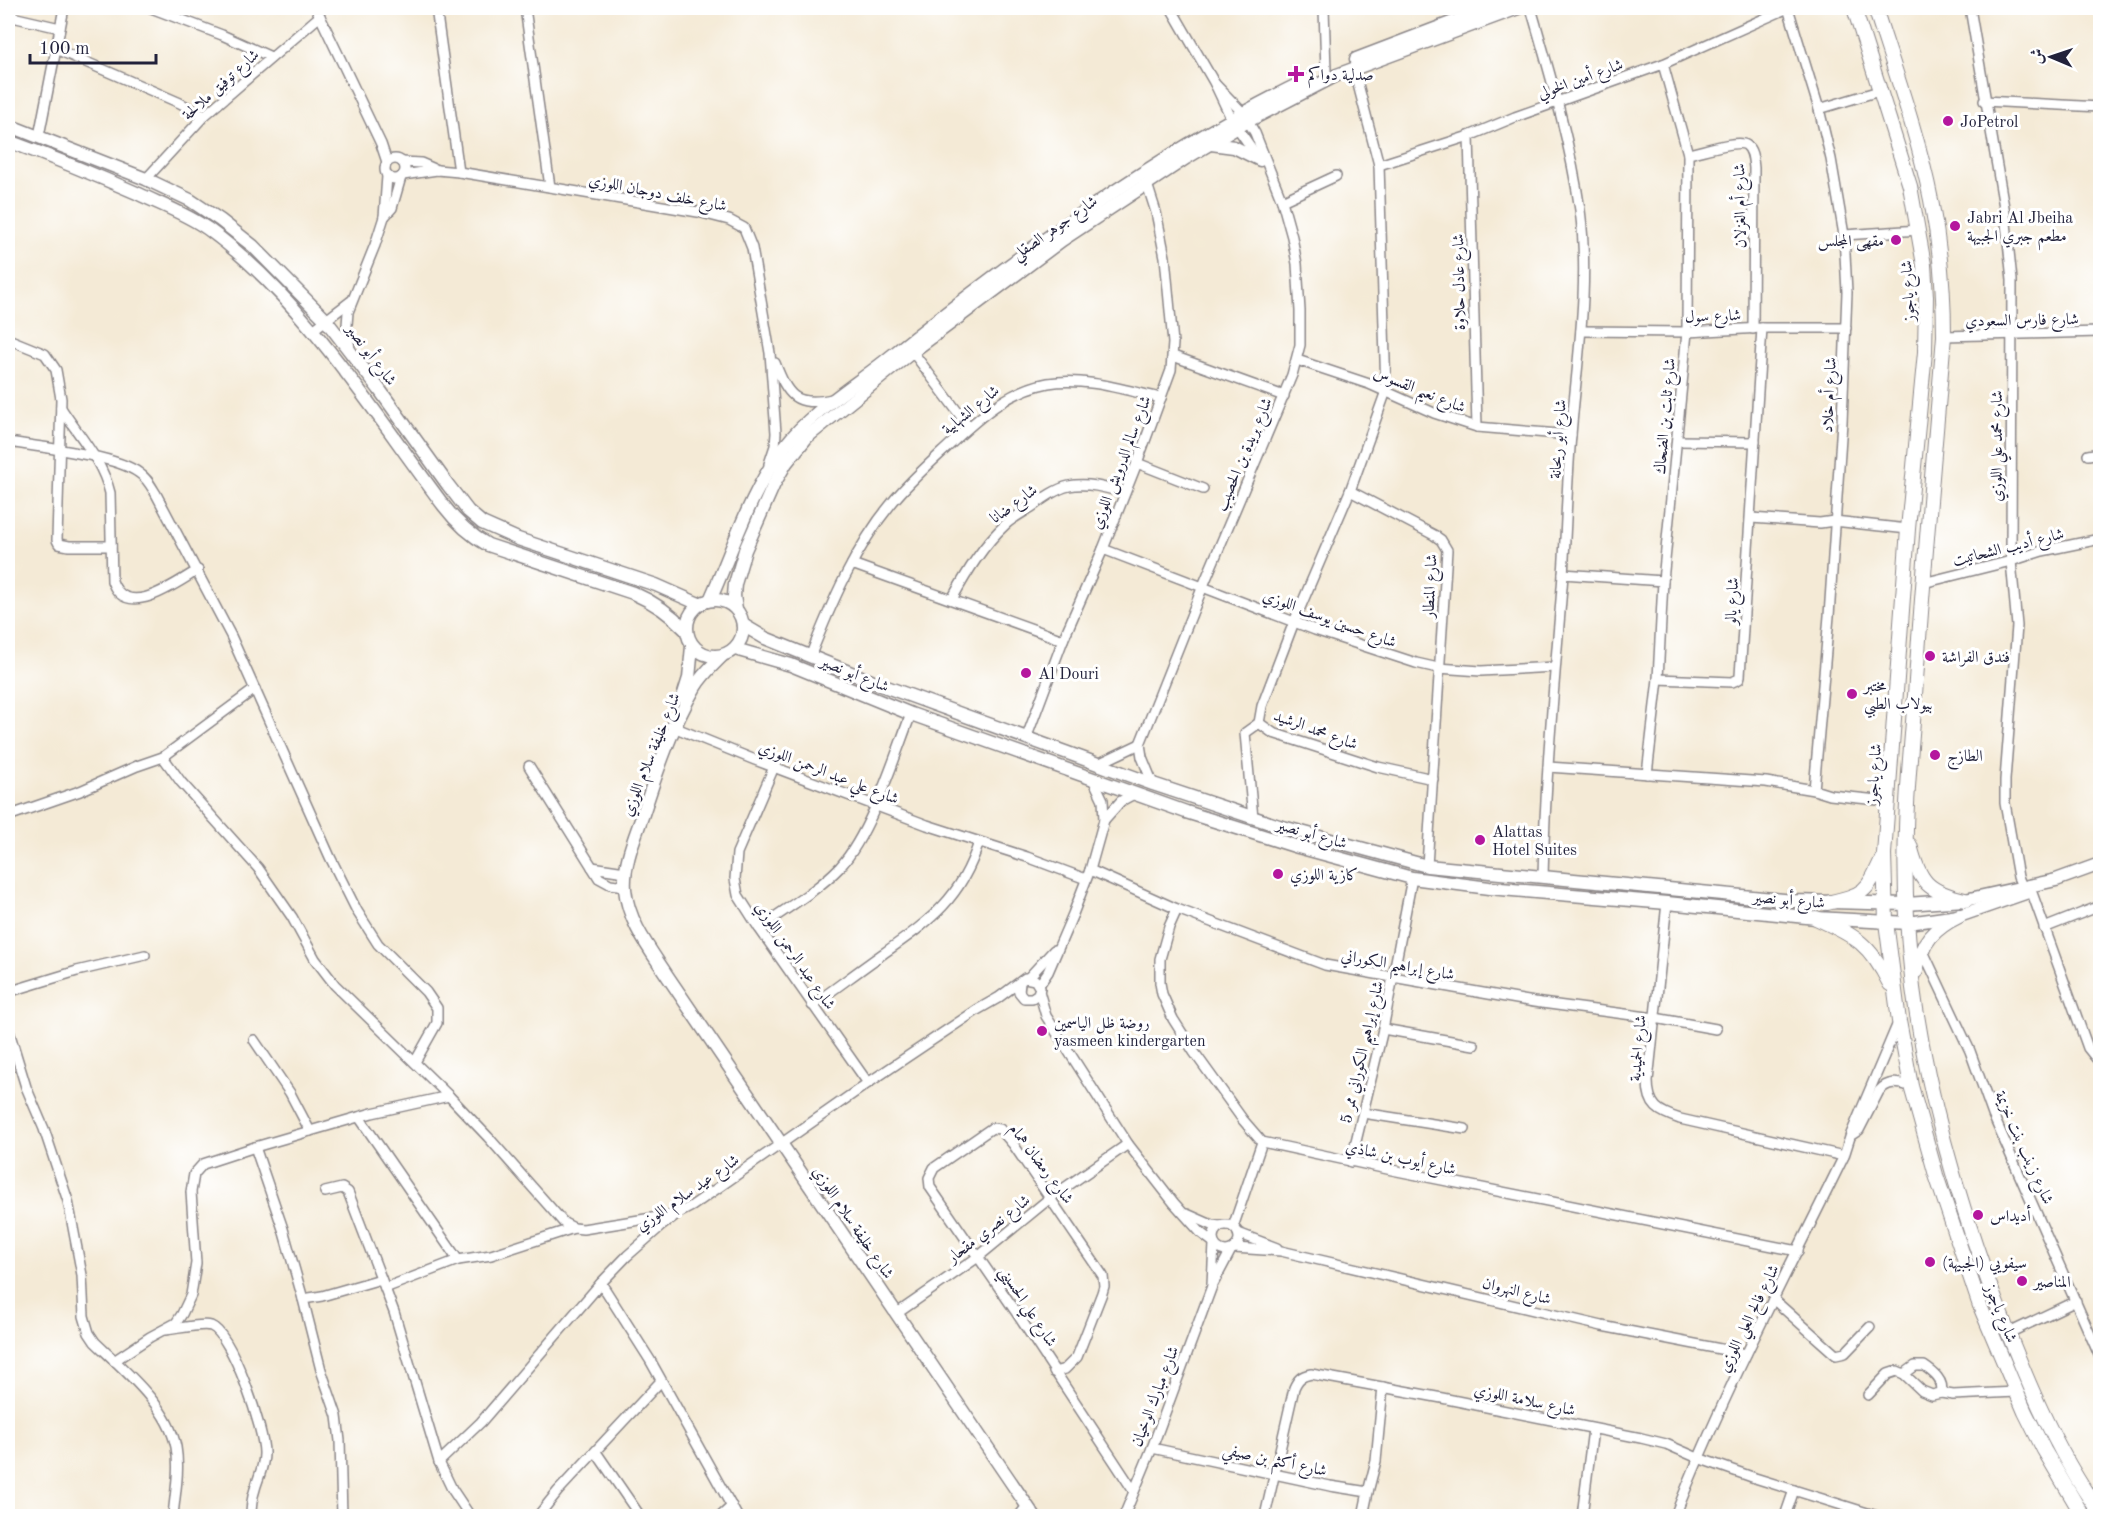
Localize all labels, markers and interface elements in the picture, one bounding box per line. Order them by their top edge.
scale bar [30,27,156,65]
north arrow [2021,27,2081,87]
text: 100 m [39,40,90,58]
street label: شارع توفيق ملالحة [180,47,265,127]
text: ش [2030,48,2046,65]
street label: شارع أمين الخولي [1534,52,1627,106]
place label: صدلية دواكم [1308,65,1374,89]
marker: صدلية دواكم [1289,67,1303,81]
marker: JoPetrol [1941,114,1955,128]
place label: JoPetrol [1960,115,2018,131]
street label: شارع أم الغزلان [1727,163,1755,249]
street label: شارع خلف دوجان اللوزي [586,173,728,219]
street label: شارع جوهر الصقلي [1010,193,1104,269]
place label: Jabri Al Jbeiha مطعم جبري الجبيهة [1967,211,2073,251]
marker: Jabri Al Jbeiha مطعم جبري الجبيهة [1948,219,1962,233]
street label: شارع عادل حلاوة [1451,233,1473,330]
place label: مقهى المجلس [1818,233,1884,252]
marker: مقهى المجلس [1889,233,1903,247]
street label: شارع ياجوز [1899,260,1923,324]
street label: شارع سول [1685,308,1742,330]
street label: شارع فارس السعودي [1965,312,2079,334]
street label: شارع أبو نصير [338,317,403,391]
street label: شارع ثابت بن الضحاك [1652,357,1683,475]
street label: شارع أم خلاد [1815,357,1845,434]
street label: شارع نعيم القسوس [1368,365,1467,423]
street label: شارع الشهابية [940,383,1005,441]
street label: شارع محمد علي اللوزي [1990,390,2012,502]
street label: شارع سالم الدرويش اللوزي [1088,393,1159,533]
street label: شارع بريدة بن الحصيب [1214,396,1280,515]
street label: شارع أبو ريحانة [1543,398,1574,480]
street label: شارع ضانا [988,482,1043,530]
street label: شارع أديب الشحاتيت [1950,521,2067,573]
street label: شارع المنطار [1421,554,1445,621]
street label: شارع يالو [1724,577,1746,627]
street label: شارع حسين يوسف اللوزي [1259,588,1398,655]
street label: شارع أبو نصير [814,648,893,700]
marker: فندق الفراشة [1923,649,1937,663]
place label: فندق الفراشة [1942,650,2010,667]
marker: Al Douri [1019,666,1033,680]
place label: Al Douri [1038,667,1099,683]
place label: مختبر بيولاب الطبي [1862,679,1933,719]
marker: مختبر بيولاب الطبي [1845,687,1859,701]
street label: شارع خليفة سلام اللوزي [620,691,689,821]
street label: شارع محمد الرشيد [1270,707,1360,757]
street label: شارع علي عبد الرحمن اللوزي [754,739,901,814]
street label: شارع ياجوز [1865,743,1889,808]
marker: الطازج [1928,748,1942,762]
place label: الطازج [1947,749,1983,770]
street label: شارع أبو نصير [1271,812,1350,856]
place label: Alattas Hotel Suites [1492,825,1577,859]
marker: Alattas Hotel Suites [1473,833,1487,847]
marker: كازية اللوزي [1271,867,1285,881]
place label: كازية اللوزي [1290,867,1358,887]
street label: شارع أبو نصير [1750,885,1826,916]
street label: شارع عبد الرحمن اللوزي [748,899,838,1015]
street label: شارع إبراهيم الكوراني [1339,946,1456,991]
street label: شارع إبراهيم الكوراني ممر 5 [1337,979,1394,1127]
street label: شارع الحميدية [1628,1014,1654,1082]
place label: روضة ظل الياسمين yasmeen kindergarten [1054,1016,1206,1050]
marker: روضة ظل الياسمين yasmeen kindergarten [1035,1024,1049,1038]
street label: شارع زينب بنت خزيمة [1987,1089,2055,1209]
street label: شارع رمضان همام [1001,1121,1075,1210]
street label: شارع أيوب بن شاذي [1343,1135,1458,1182]
street label: شارع عيد سلام اللوزي [634,1152,745,1239]
street label: شارع خليفة سلام اللوزي [805,1164,896,1285]
street label: شارع نصري مقحار [943,1193,1036,1271]
place label: أديداس [1990,1204,2031,1225]
marker: أديداس [1971,1208,1985,1222]
marker: سيفويي (الجبيهة) [1923,1255,1937,1269]
place label: سيفويي (الجبيهة) [1942,1255,2027,1275]
street label: شارع فالح العلي اللوزي [1717,1263,1788,1378]
street label: شارع علي الحسيني [991,1264,1059,1353]
marker: المناصير [2015,1274,2029,1288]
place label: المناصير [2032,1275,2071,1291]
street label: شارع النهروان [1479,1276,1553,1312]
street label: شارع ياجوز [1977,1280,2019,1347]
street label: شارع مبارك الوخيان [1128,1344,1186,1451]
street label: شارع سلامة اللوزي [1472,1382,1577,1423]
street label: شارع أكثم بن صيفي [1220,1437,1329,1487]

